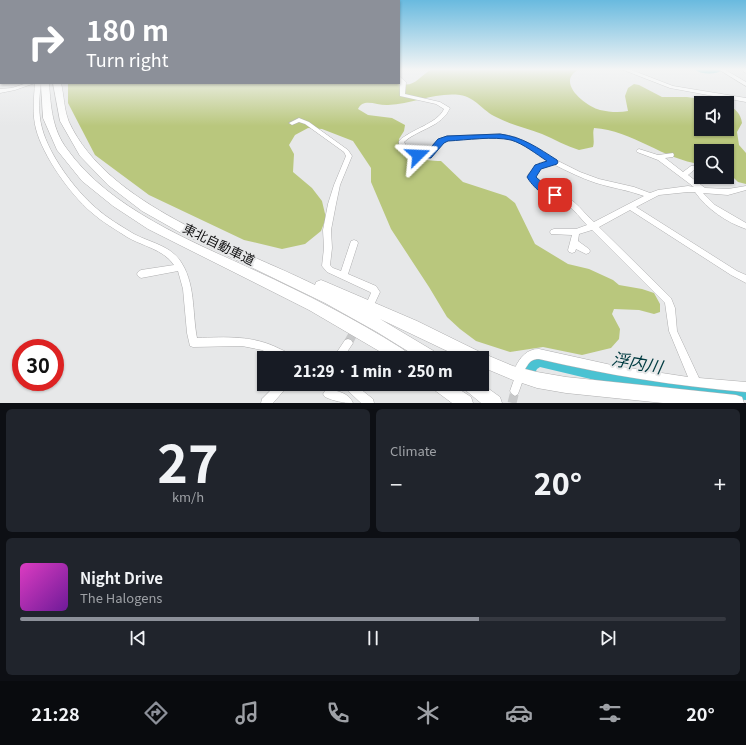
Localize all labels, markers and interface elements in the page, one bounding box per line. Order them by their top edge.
text: 180 m [86,9,169,49]
icon: right [20,16,72,68]
text: Turn right [86,46,169,72]
map controls [694,96,734,184]
button: sound [694,96,734,136]
position arrow [397,134,439,176]
button: search [694,144,734,184]
pin [538,178,572,212]
icon: arrive [544,184,566,206]
street label: 東北自動車道 [180,218,258,269]
speed limit sign: 30 [12,339,64,391]
water label: 浮内川 [610,345,667,379]
text: 21:29 · 1 min · 250 m [293,360,453,381]
text: 27 [157,423,219,498]
text: Climate [390,441,437,460]
text: 20° [534,460,582,504]
text: − [390,467,402,499]
text: + [714,467,726,499]
text: km/h [172,487,204,506]
text: Night Drive [80,567,163,588]
text: The Halogens [80,588,162,607]
icon: previous [127,627,149,649]
icon: pause [362,627,384,649]
icon: next [597,627,619,649]
icon: directions [142,699,170,727]
icon: music [233,699,261,727]
icon: phone [324,699,352,727]
icon: climate [414,699,442,727]
icon: car [505,699,533,727]
icon: filters [596,699,624,727]
text: 21:28 [31,700,80,726]
text: 20° [686,700,715,726]

